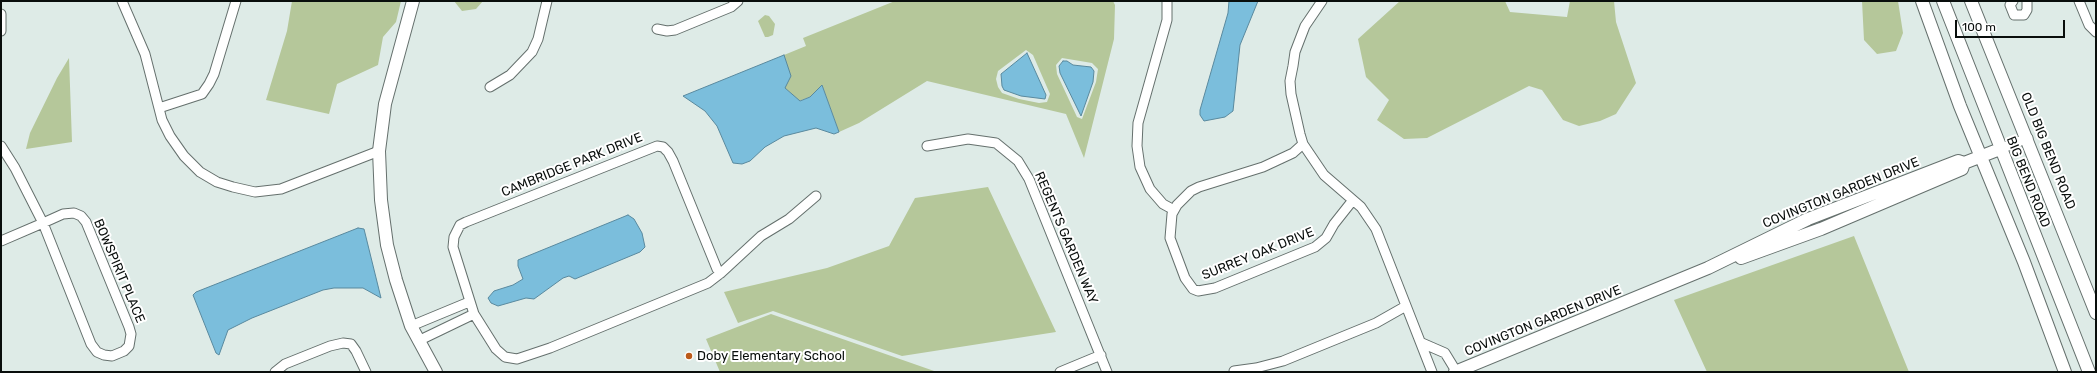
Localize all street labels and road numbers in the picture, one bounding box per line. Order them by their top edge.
street label: OLD BIG BEND ROAD [2017,90,2079,212]
street label: CAMBRIDGE PARK DRIVE [499,130,645,200]
street label: BIG BEND ROAD [2003,134,2053,230]
street label: COVINGTON GARDEN DRIVE [1760,154,1922,232]
street label: REGENTS GARDEN WAY [1031,170,1101,306]
street label: BOWSPIRIT PLACE [90,217,148,325]
street label: SURREY OAK DRIVE [1200,224,1316,284]
street label: COVINGTON GARDEN DRIVE [1462,282,1624,360]

